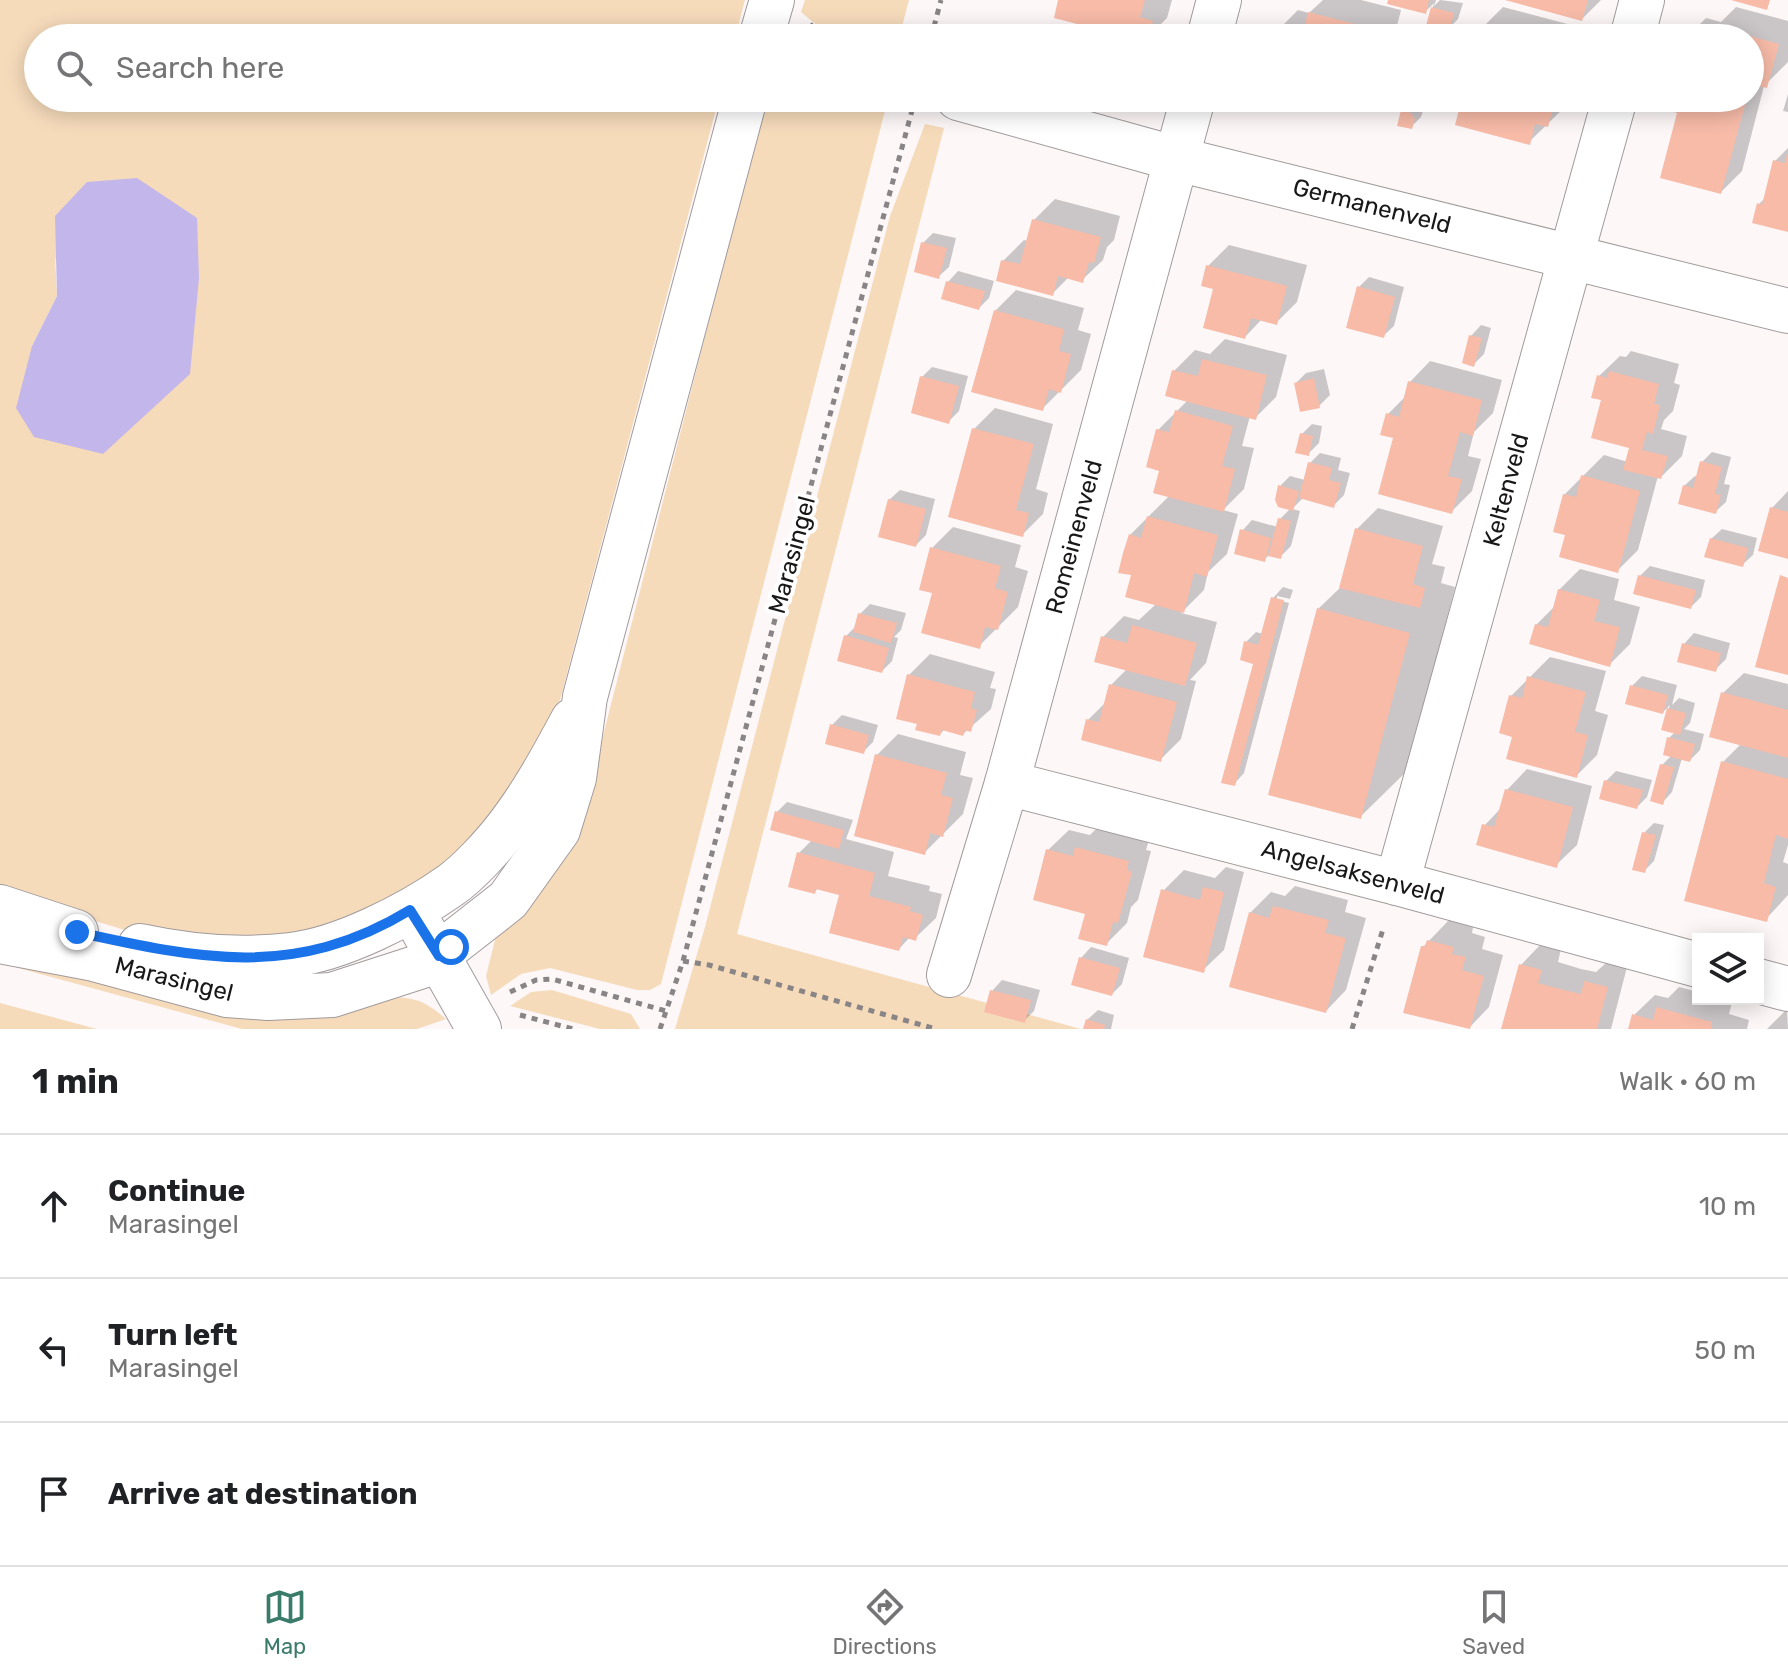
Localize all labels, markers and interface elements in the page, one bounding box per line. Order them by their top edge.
search box [24,24,1764,112]
icon: search [52,46,96,90]
text: Search here [116,50,284,86]
street label: Germanenveld [1290,173,1454,239]
street label: Keltenveld [1477,430,1535,550]
street label: Romeinenveld [1040,457,1108,617]
street label: Marasingel [763,493,821,617]
street label: Angelsaksenveld [1259,834,1447,910]
route end [59,914,95,950]
route start [433,929,469,965]
map controls [1692,933,1764,1005]
button: layers [1692,933,1764,1005]
street label: Marasingel [112,951,236,1007]
text: 1 min [32,1061,119,1102]
text: Walk · 60 m [1619,1066,1756,1097]
text: Continue [108,1173,245,1209]
icon: ahead [32,1184,76,1228]
text: 10 m [1699,1191,1756,1222]
text: Marasingel [108,1209,239,1240]
text: Turn left [108,1317,238,1353]
icon: left [32,1328,76,1372]
text: 50 m [1695,1335,1756,1366]
text: Marasingel [108,1353,239,1384]
icon: arrive [32,1472,76,1516]
text: Arrive at destination [108,1476,418,1512]
tab: Map [263,1585,307,1660]
tab: Directions [832,1585,937,1660]
tab: Saved [1462,1585,1525,1660]

